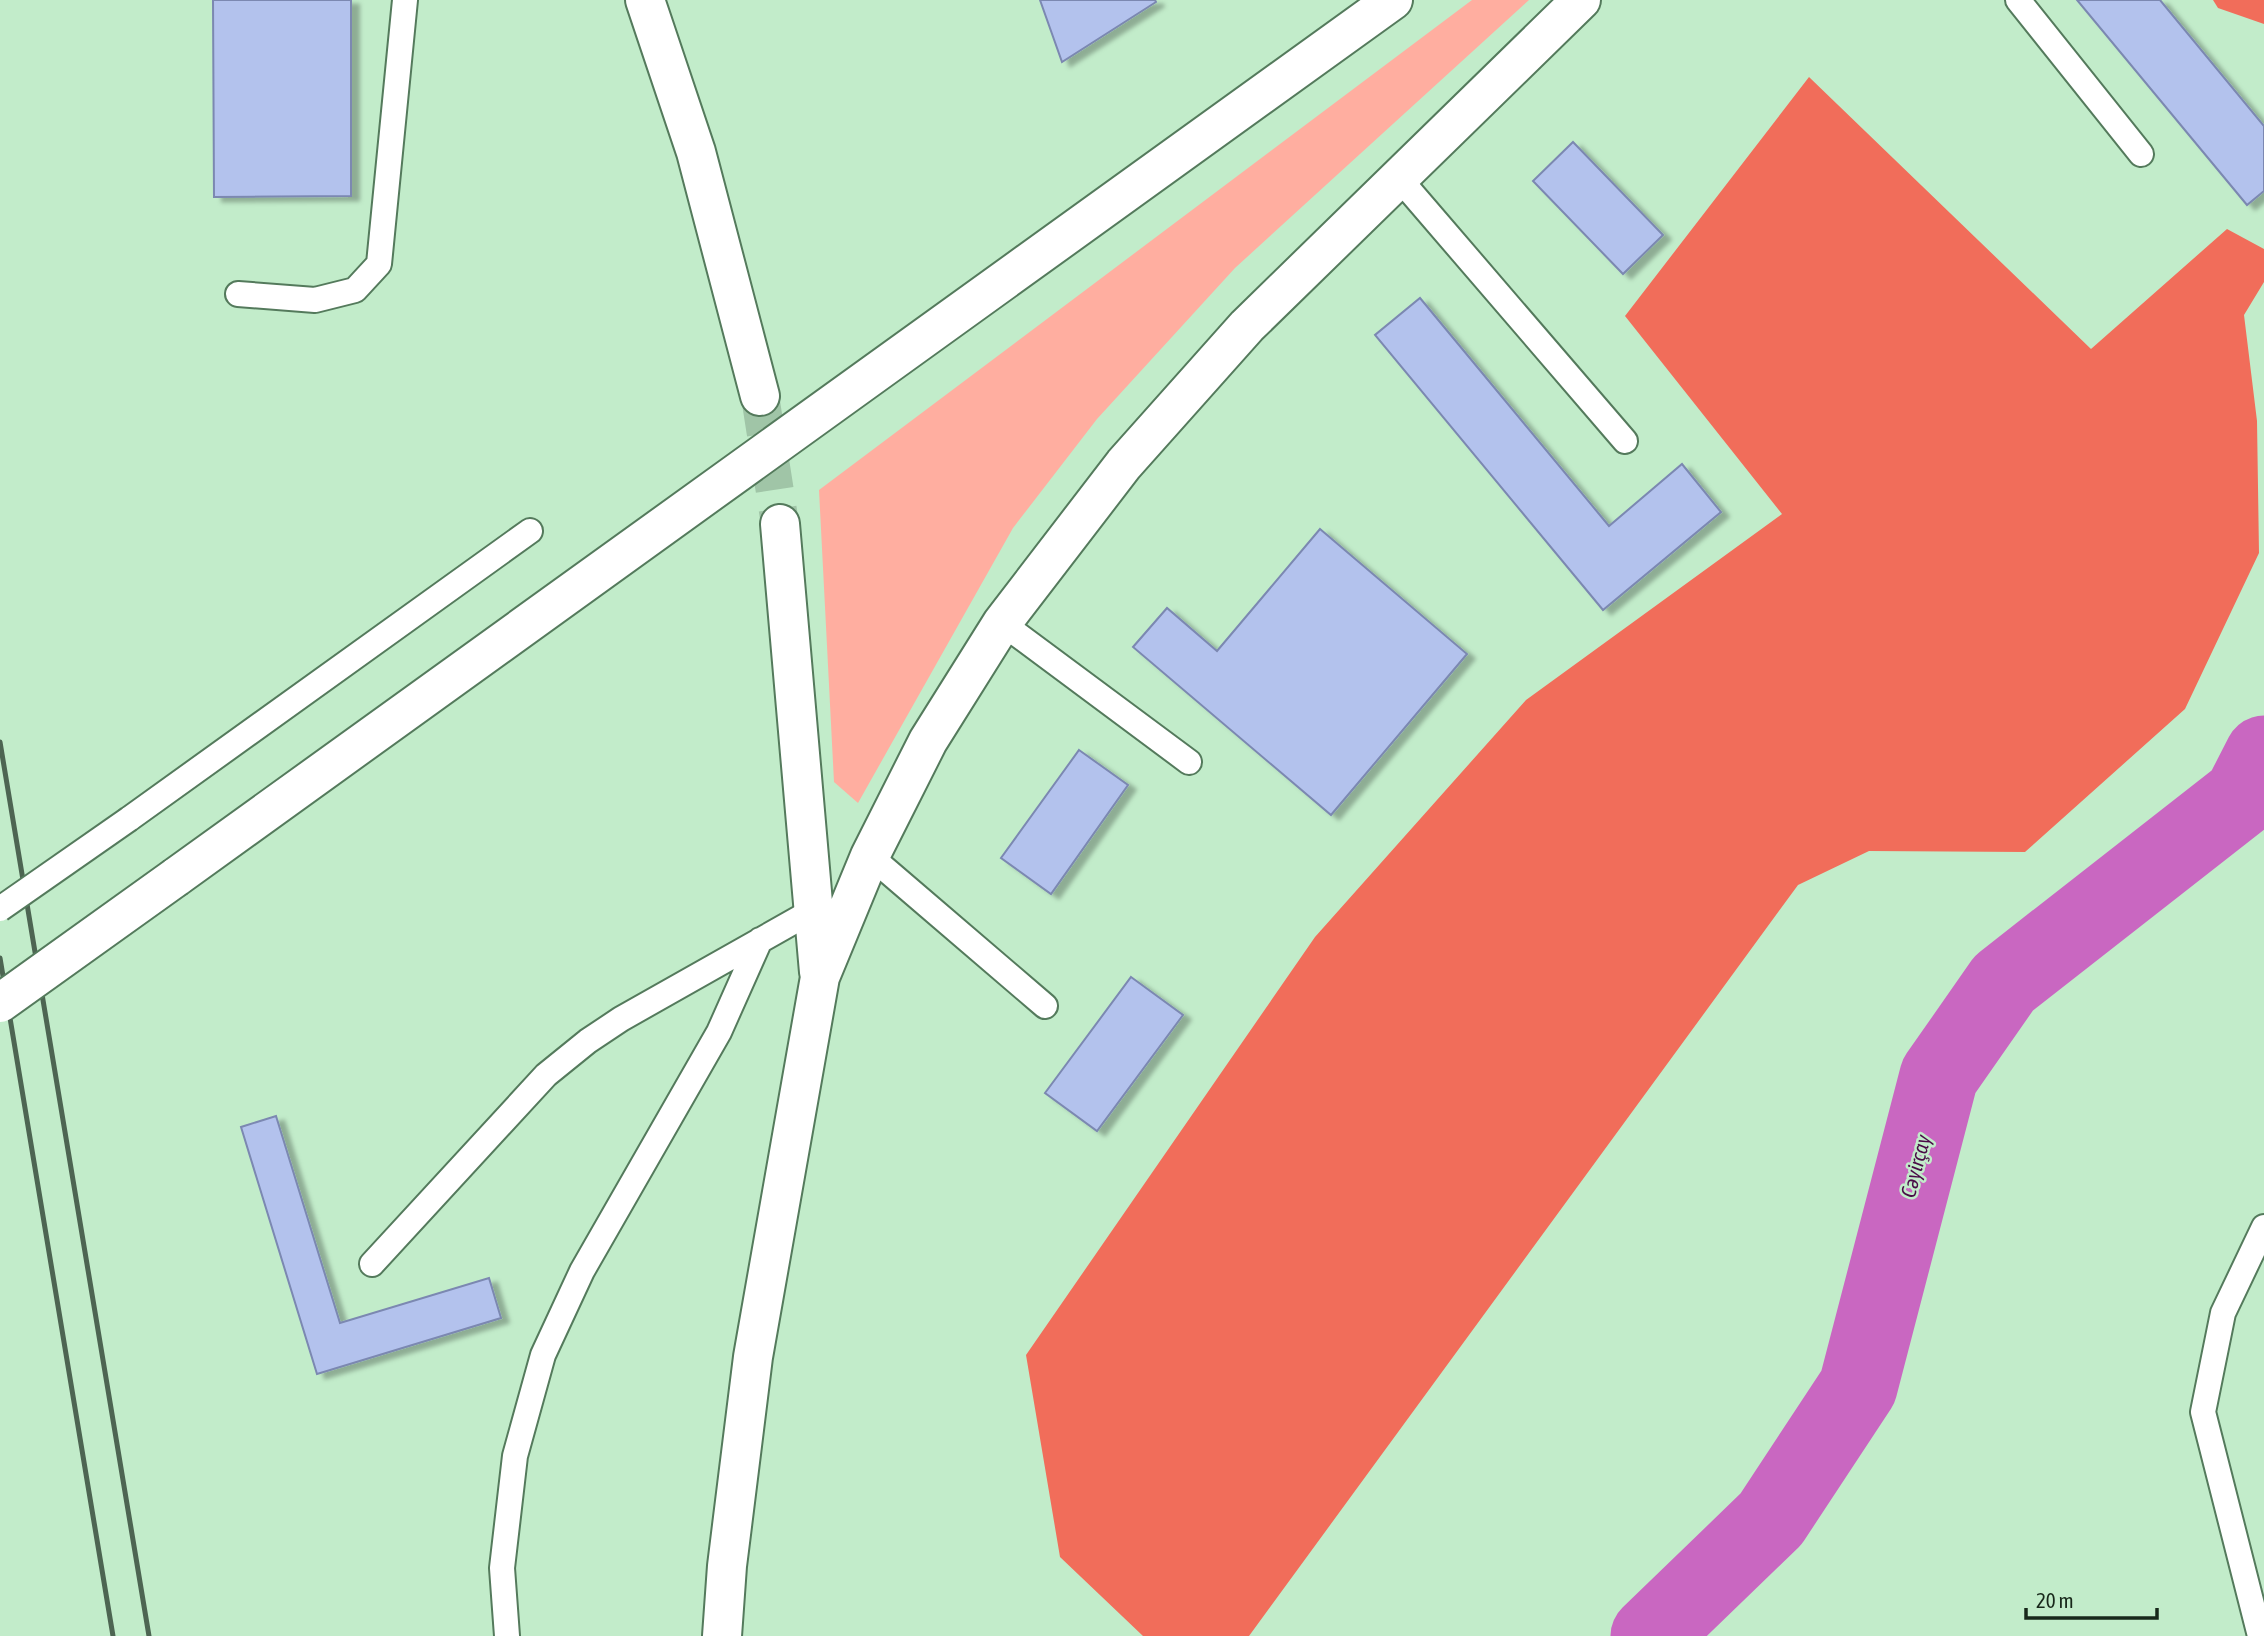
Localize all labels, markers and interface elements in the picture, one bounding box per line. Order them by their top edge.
water label: Cəyirçay [1895,1132,1935,1200]
scale bar [2026,1576,2157,1620]
text: 20 m [2036,1588,2074,1612]

